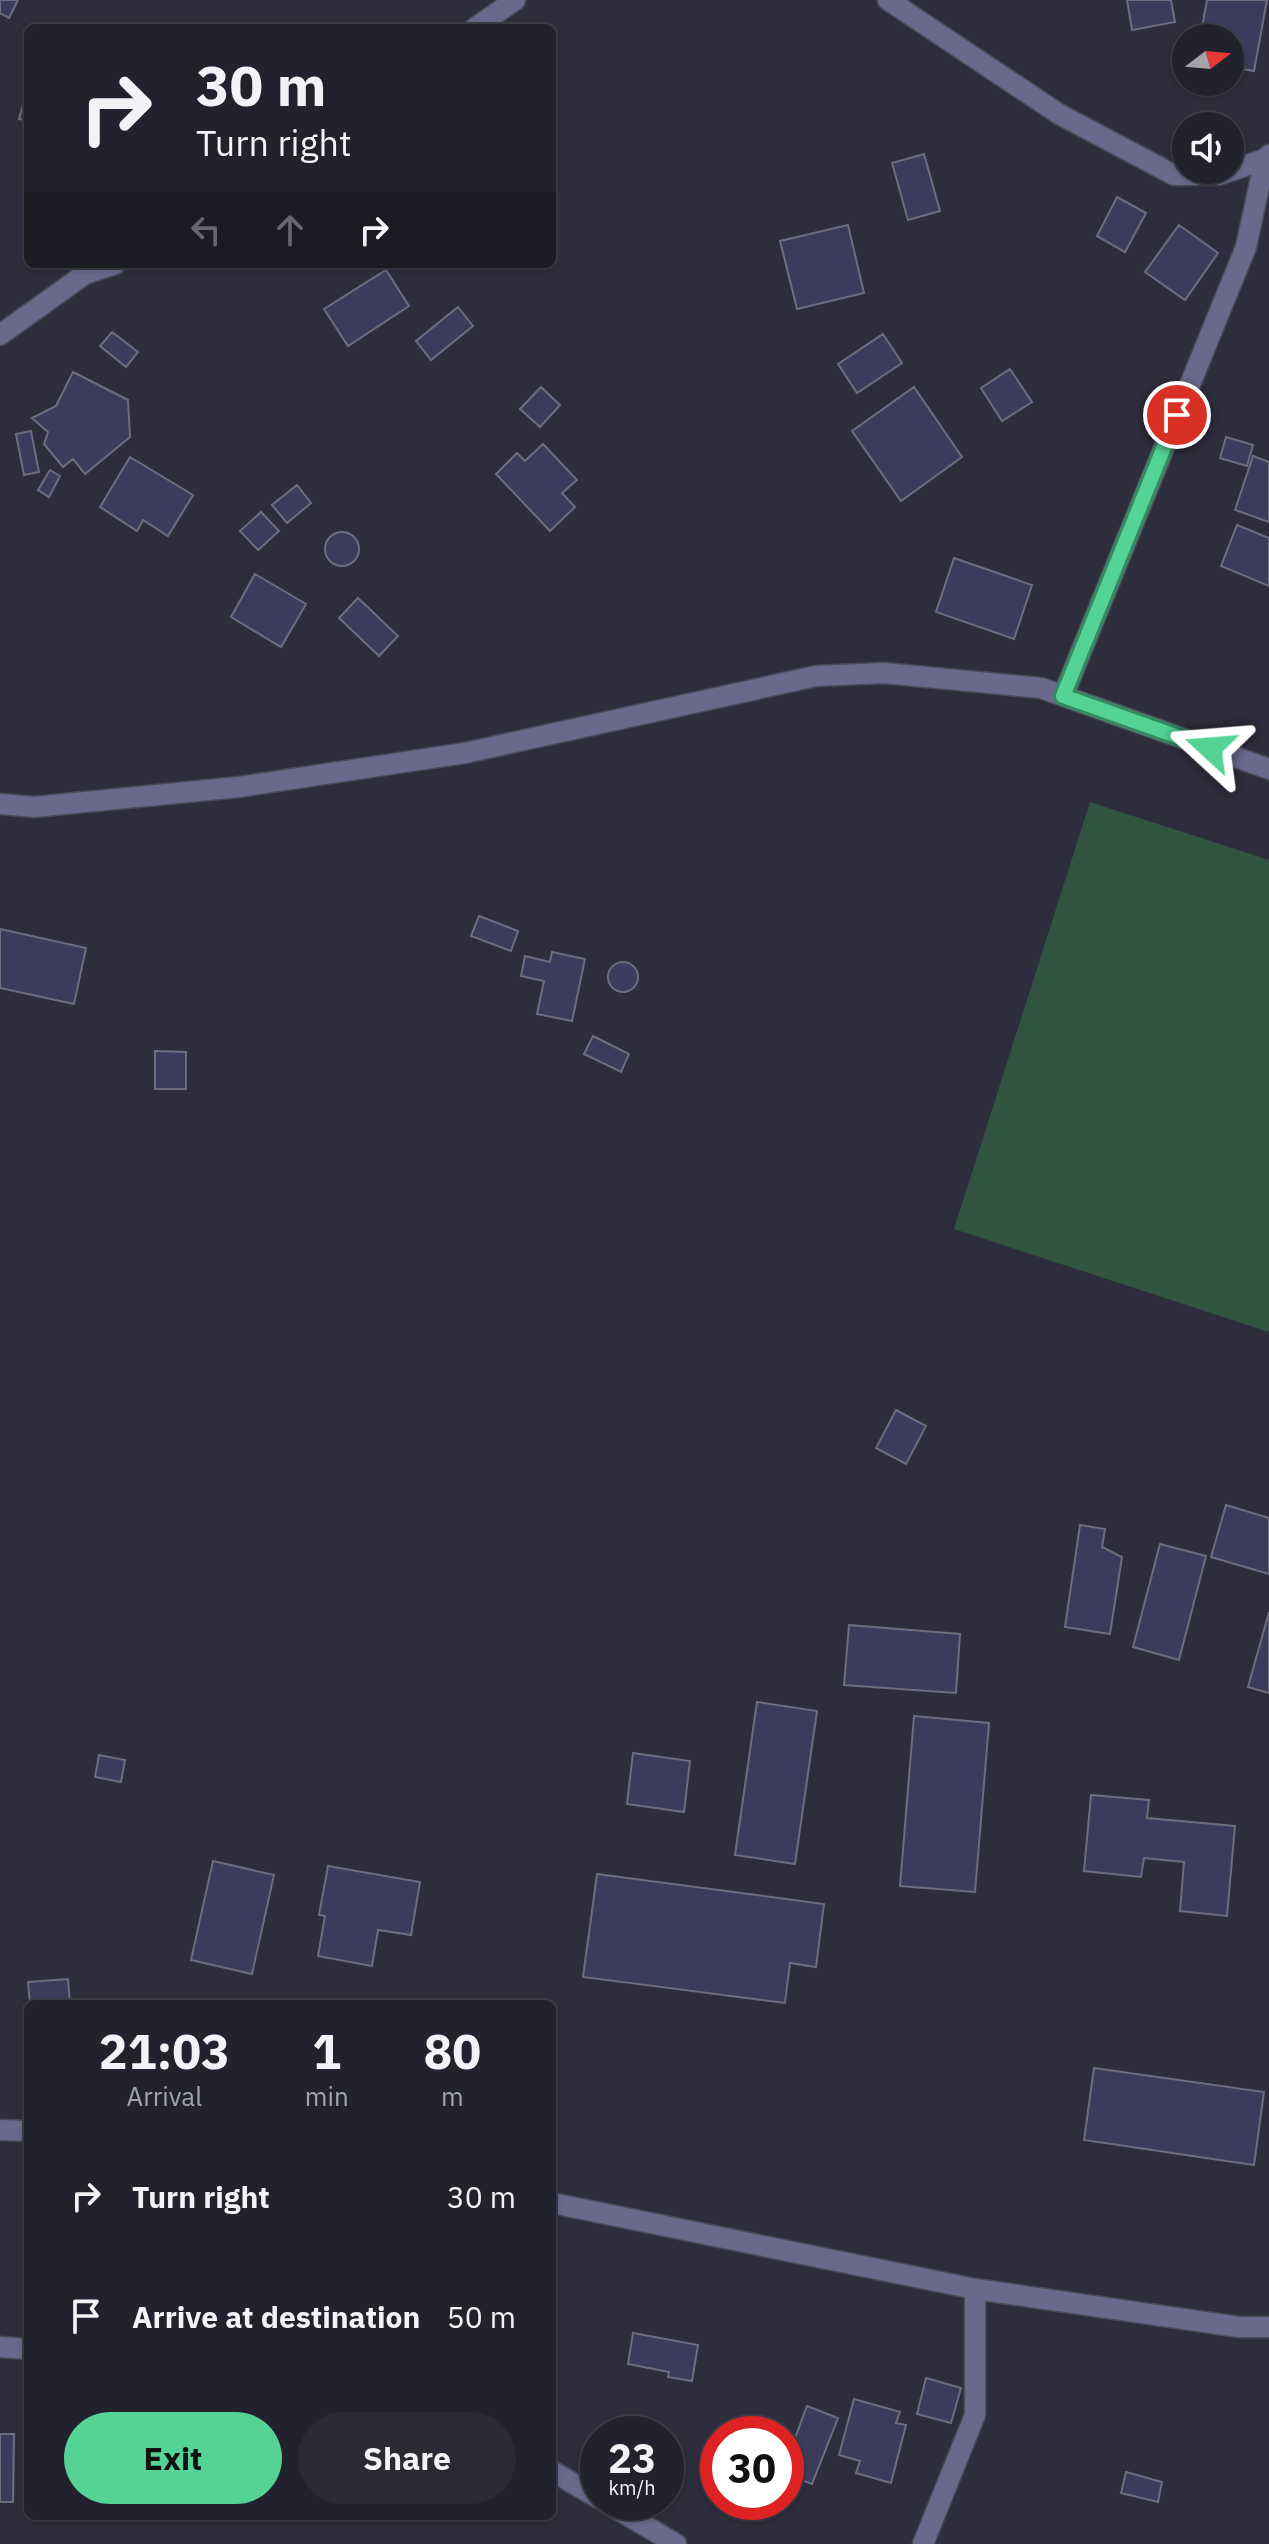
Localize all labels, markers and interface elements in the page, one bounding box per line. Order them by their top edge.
north arrow [1172,24,1244,96]
map controls [1172,24,1244,184]
text: 30 m [196,49,326,121]
icon: right [64,56,168,160]
button: sound [1172,112,1244,184]
text: Turn right [196,119,352,166]
icon: left [184,208,228,252]
icon: ahead [268,208,312,252]
icon: right [352,208,396,252]
pin [1143,381,1211,449]
icon: arrive [1155,393,1199,437]
position arrow [1168,706,1252,790]
text: 21:03 [99,2020,230,2082]
text: 1 [312,2020,341,2082]
text: 80 [424,2020,481,2082]
text: Arrival [126,2079,202,2113]
text: min [305,2079,349,2113]
text: m [441,2079,464,2113]
icon: right [64,2174,108,2218]
text: Turn right [132,2177,270,2216]
text: 30 m [447,2177,516,2216]
icon: arrive [64,2294,108,2338]
text: Arrive at destination [132,2297,420,2336]
text: 50 m [447,2297,516,2336]
button: Exit [64,2412,282,2504]
button: Share [298,2412,516,2504]
speed limit sign: 30 [700,2416,804,2520]
text: 23 [608,2432,656,2484]
text: km/h [608,2474,656,2501]

